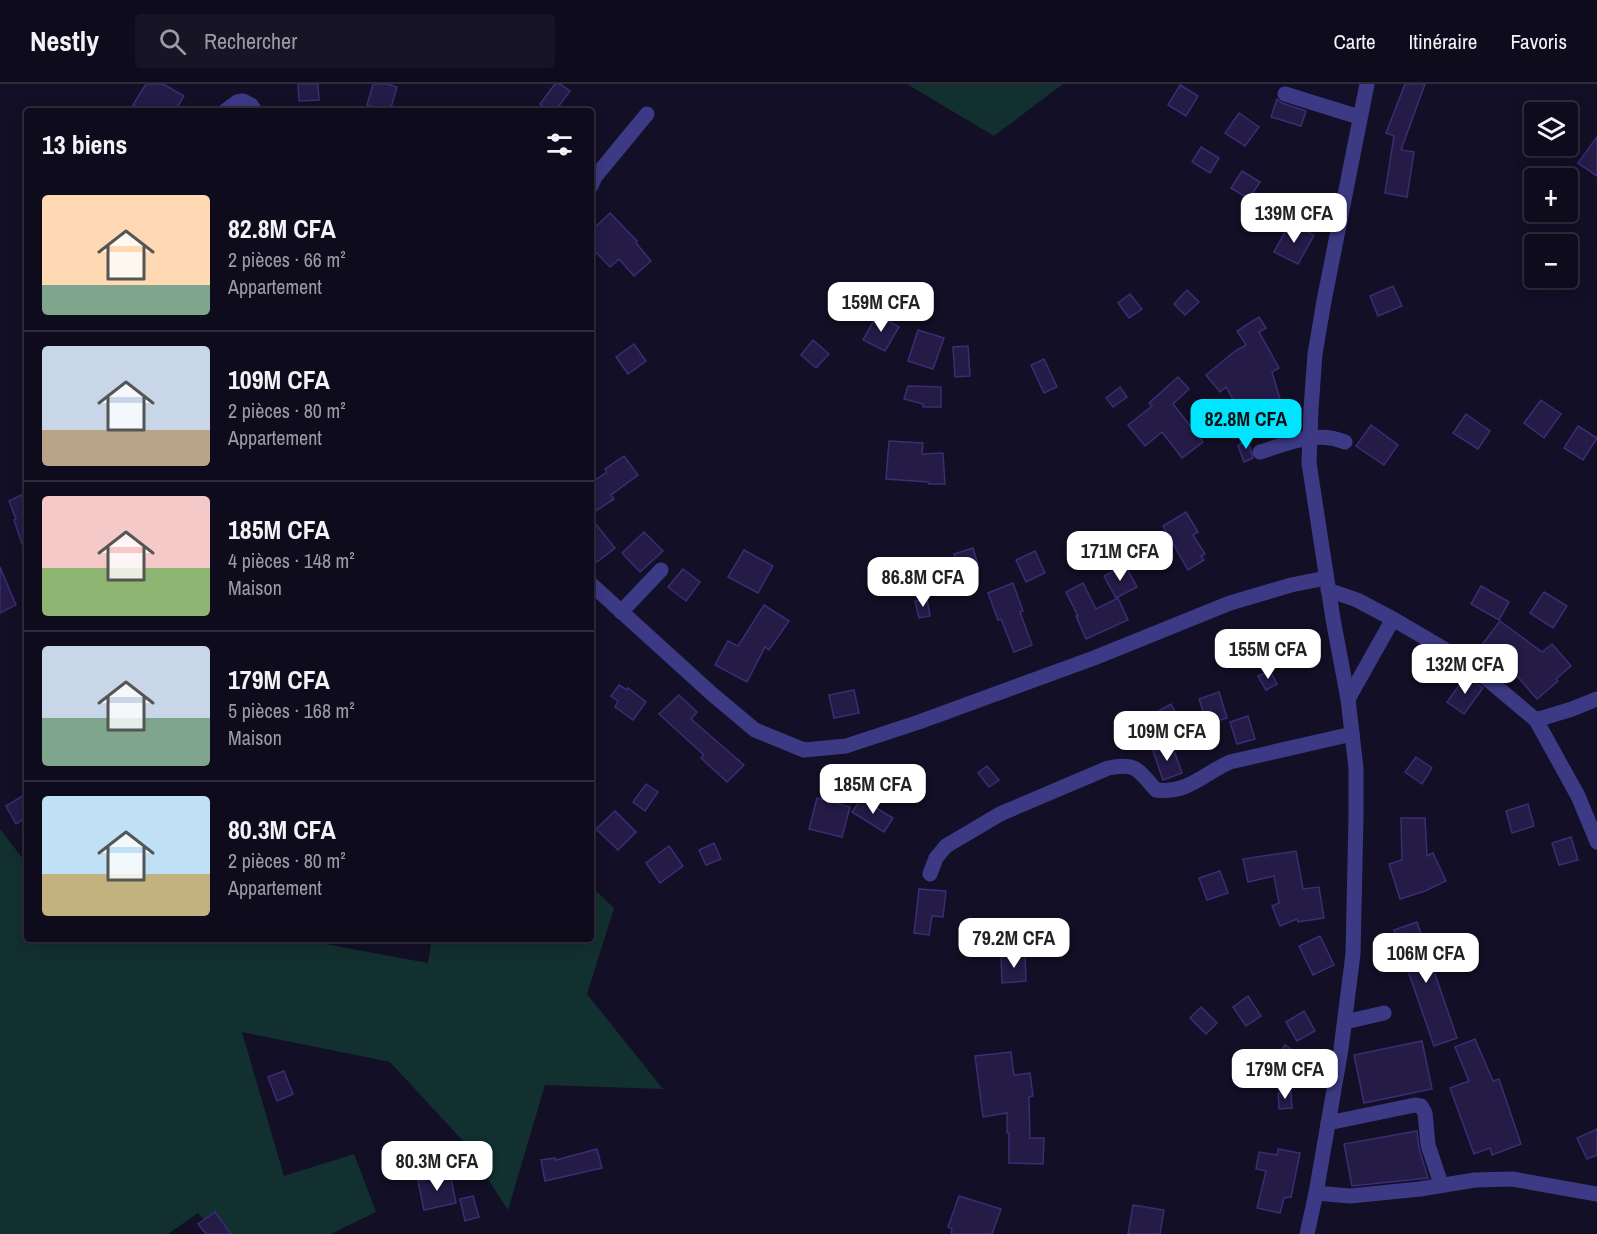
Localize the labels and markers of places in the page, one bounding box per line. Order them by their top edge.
pin: 139M CFA [1232,193,1356,244]
pin: 159M CFA [819,282,943,333]
pin: 82.8M CFA [1177,399,1315,450]
pin: 171M CFA [1058,531,1182,582]
pin: 86.8M CFA [854,557,992,608]
pin: 155M CFA [1206,629,1330,680]
pin: 132M CFA [1403,644,1527,695]
pin: 109M CFA [1105,711,1229,762]
pin: 185M CFA [811,764,935,815]
pin: 79.2M CFA [945,918,1083,969]
pin: 106M CFA [1364,933,1488,984]
pin: 179M CFA [1223,1049,1347,1100]
pin: 80.3M CFA [368,1141,506,1192]

